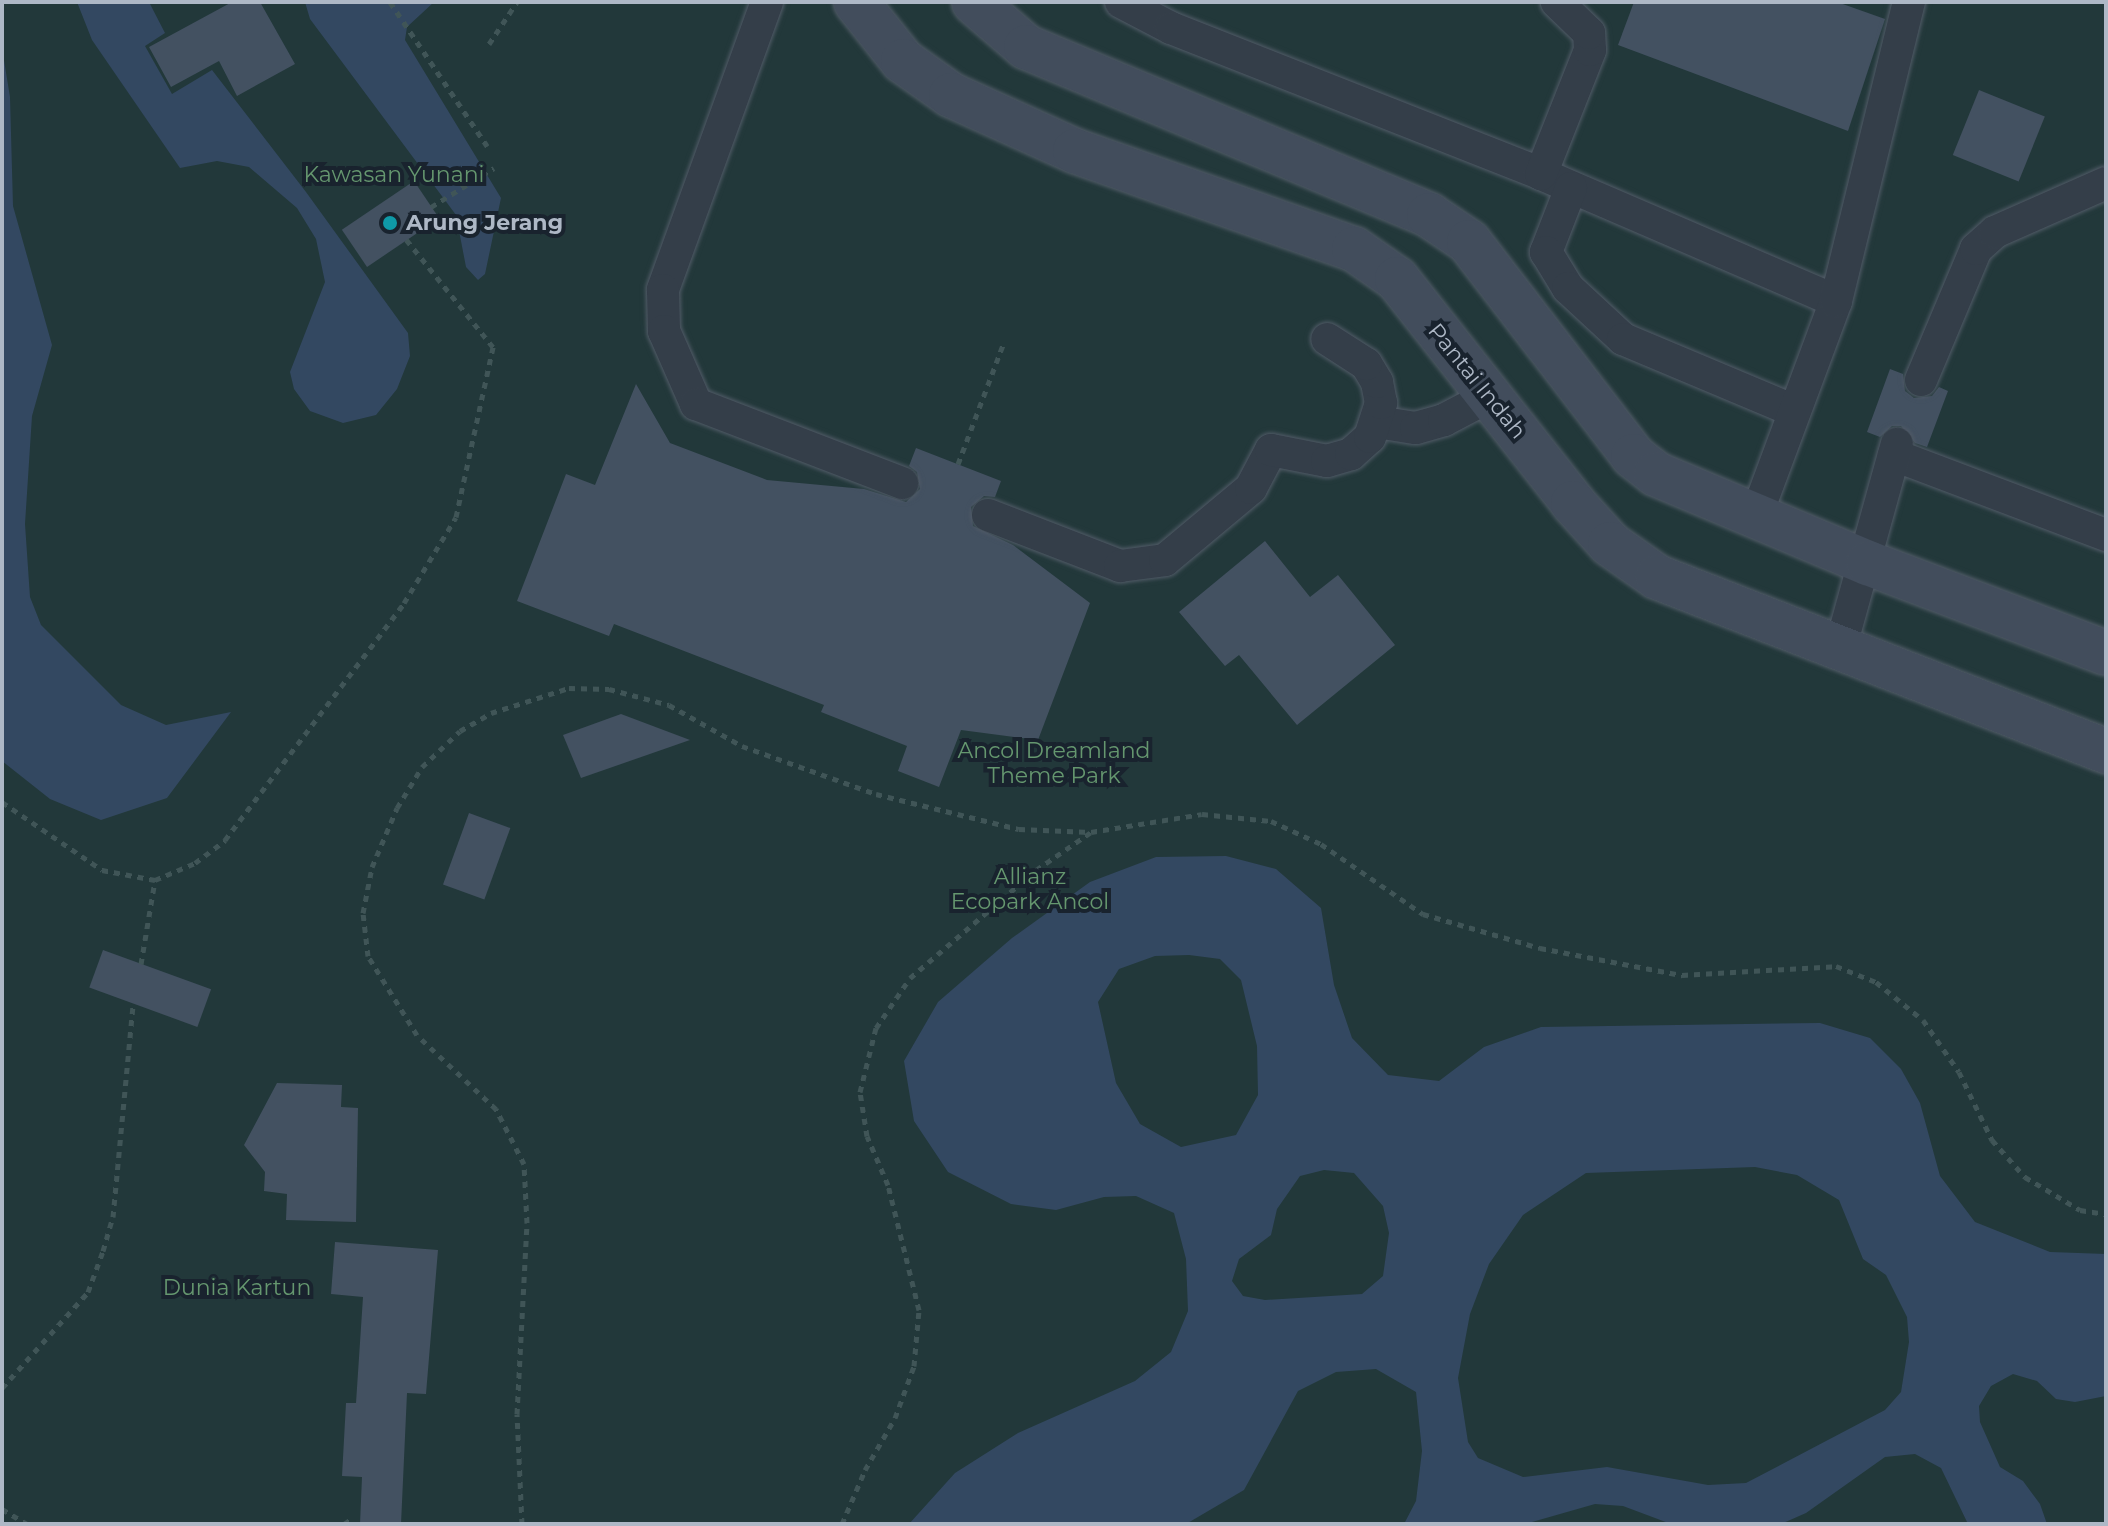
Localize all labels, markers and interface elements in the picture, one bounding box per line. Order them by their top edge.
park label: Kawasan Yunani [304,162,484,188]
place label: Arung Jerang [406,210,563,236]
marker: Arung Jerang [381,214,399,232]
street label: Pantai Indah [1422,318,1532,444]
park label: Ancol Dreamland Theme Park [958,737,1150,788]
park label: Allianz Ecopark Ancol [951,863,1109,914]
park label: Dunia Kartun [163,1275,311,1301]

